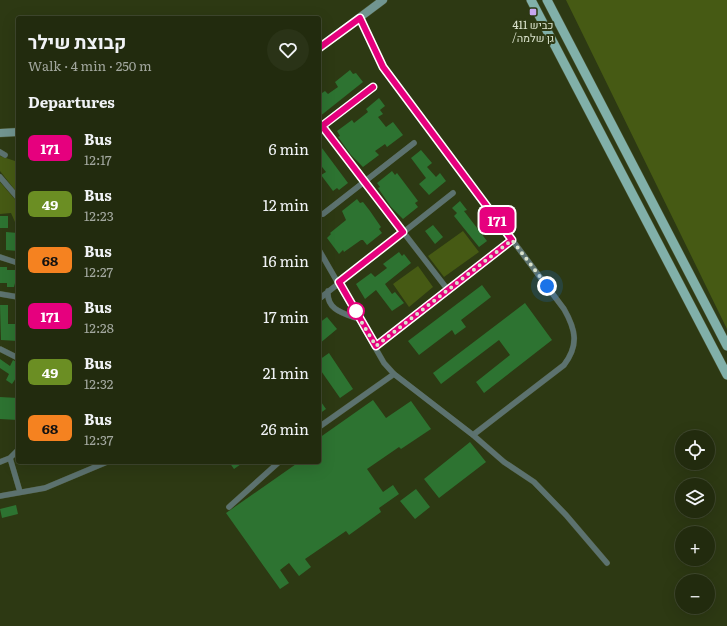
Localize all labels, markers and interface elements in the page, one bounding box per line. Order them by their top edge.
marker: כביש 411 /גן שלמה [528,7,538,17]
place label: כביש 411 /גן שלמה [512,16,554,45]
text: קבוצת שילר [28,27,126,55]
button: heart [267,29,309,71]
text: Walk · 4 min · 250 m [28,56,152,75]
text: Departures [28,90,115,113]
text: Bus [84,127,112,150]
text: 6 min [268,137,309,160]
text: 171 [41,138,59,158]
text: 12:17 [84,150,112,169]
text: Bus [84,183,112,206]
text: 12 min [263,193,309,216]
text: 49 [42,194,58,214]
text: 12:23 [84,206,114,225]
line badge: 171 [474,207,520,233]
text: 171 [488,210,506,230]
text: Bus [84,239,112,262]
text: 16 min [262,249,309,272]
text: 68 [42,250,58,270]
text: 12:27 [84,262,113,281]
your location [537,276,557,296]
text: Bus [84,295,112,318]
unlabelled marker [347,302,365,320]
text: 17 min [263,305,309,328]
text: 171 [41,306,59,326]
text: 12:28 [84,318,114,337]
text: Bus [84,351,112,374]
text: 21 min [263,361,309,384]
text: 49 [42,362,58,382]
text: 12:32 [84,374,113,393]
text: Bus [84,407,112,430]
text: 26 min [261,417,309,440]
text: 68 [42,418,58,438]
text: 12:37 [84,430,113,449]
map controls [675,430,715,614]
button: locate [675,430,715,470]
button: layers [675,478,715,518]
button: + [675,526,715,566]
button: − [675,574,715,614]

